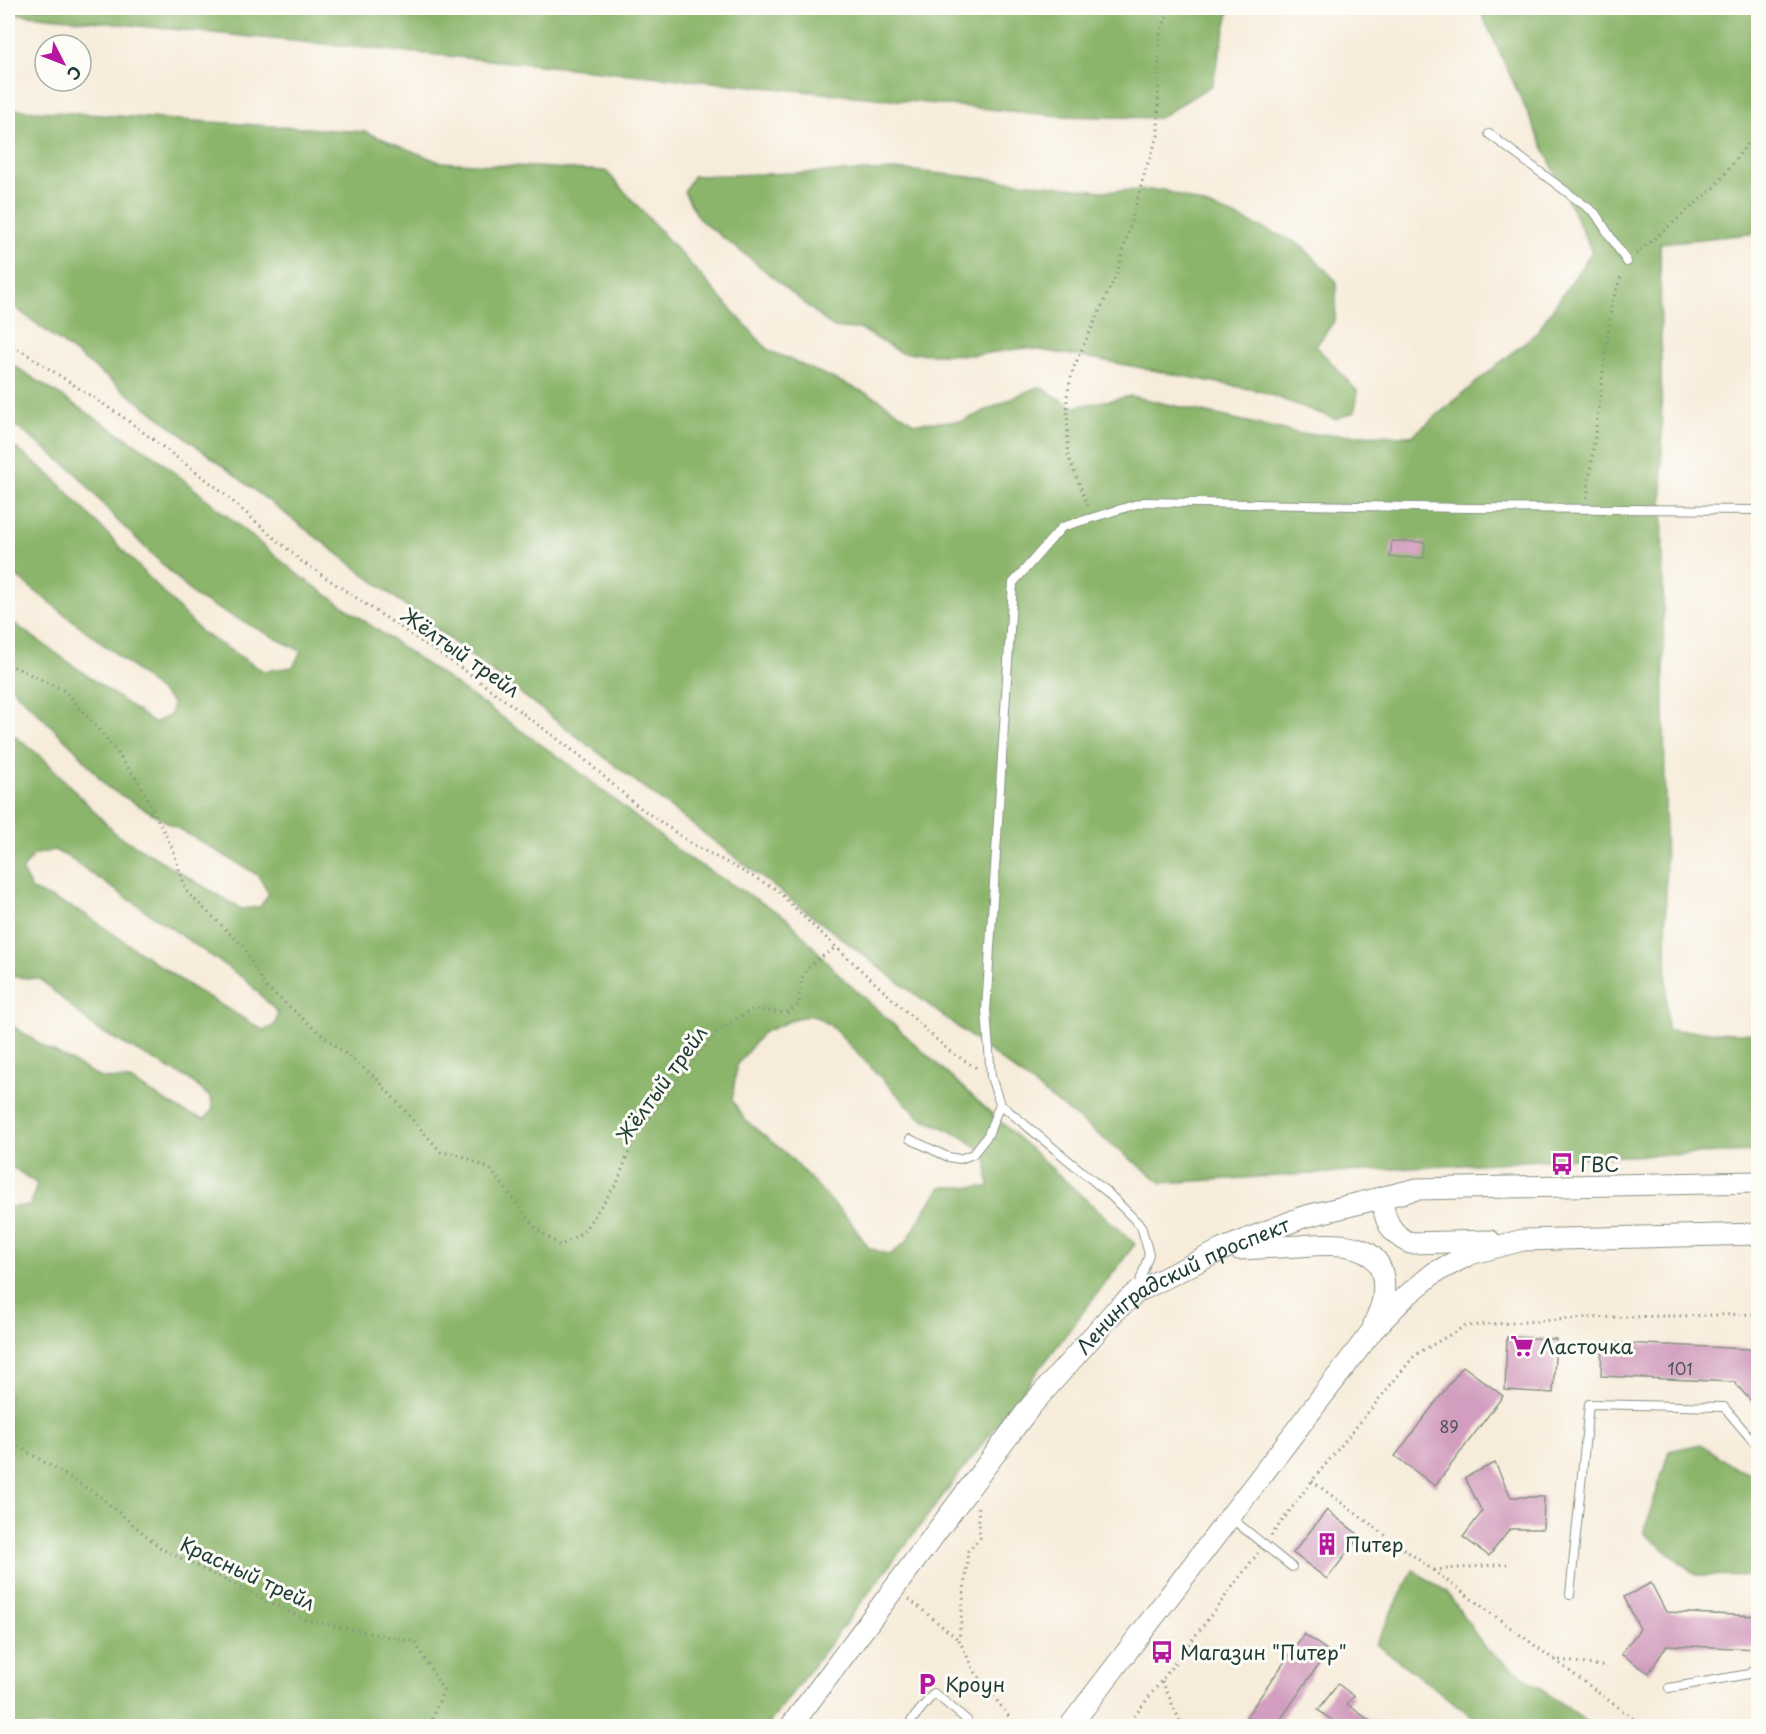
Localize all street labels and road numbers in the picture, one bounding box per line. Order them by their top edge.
street label: Жёлтый трейл [395,599,526,704]
street label: Жёлтый трейл [607,1019,714,1150]
street label: Ленинградский проспект [1069,1209,1294,1361]
street label: Красный трейл [176,1529,320,1617]

